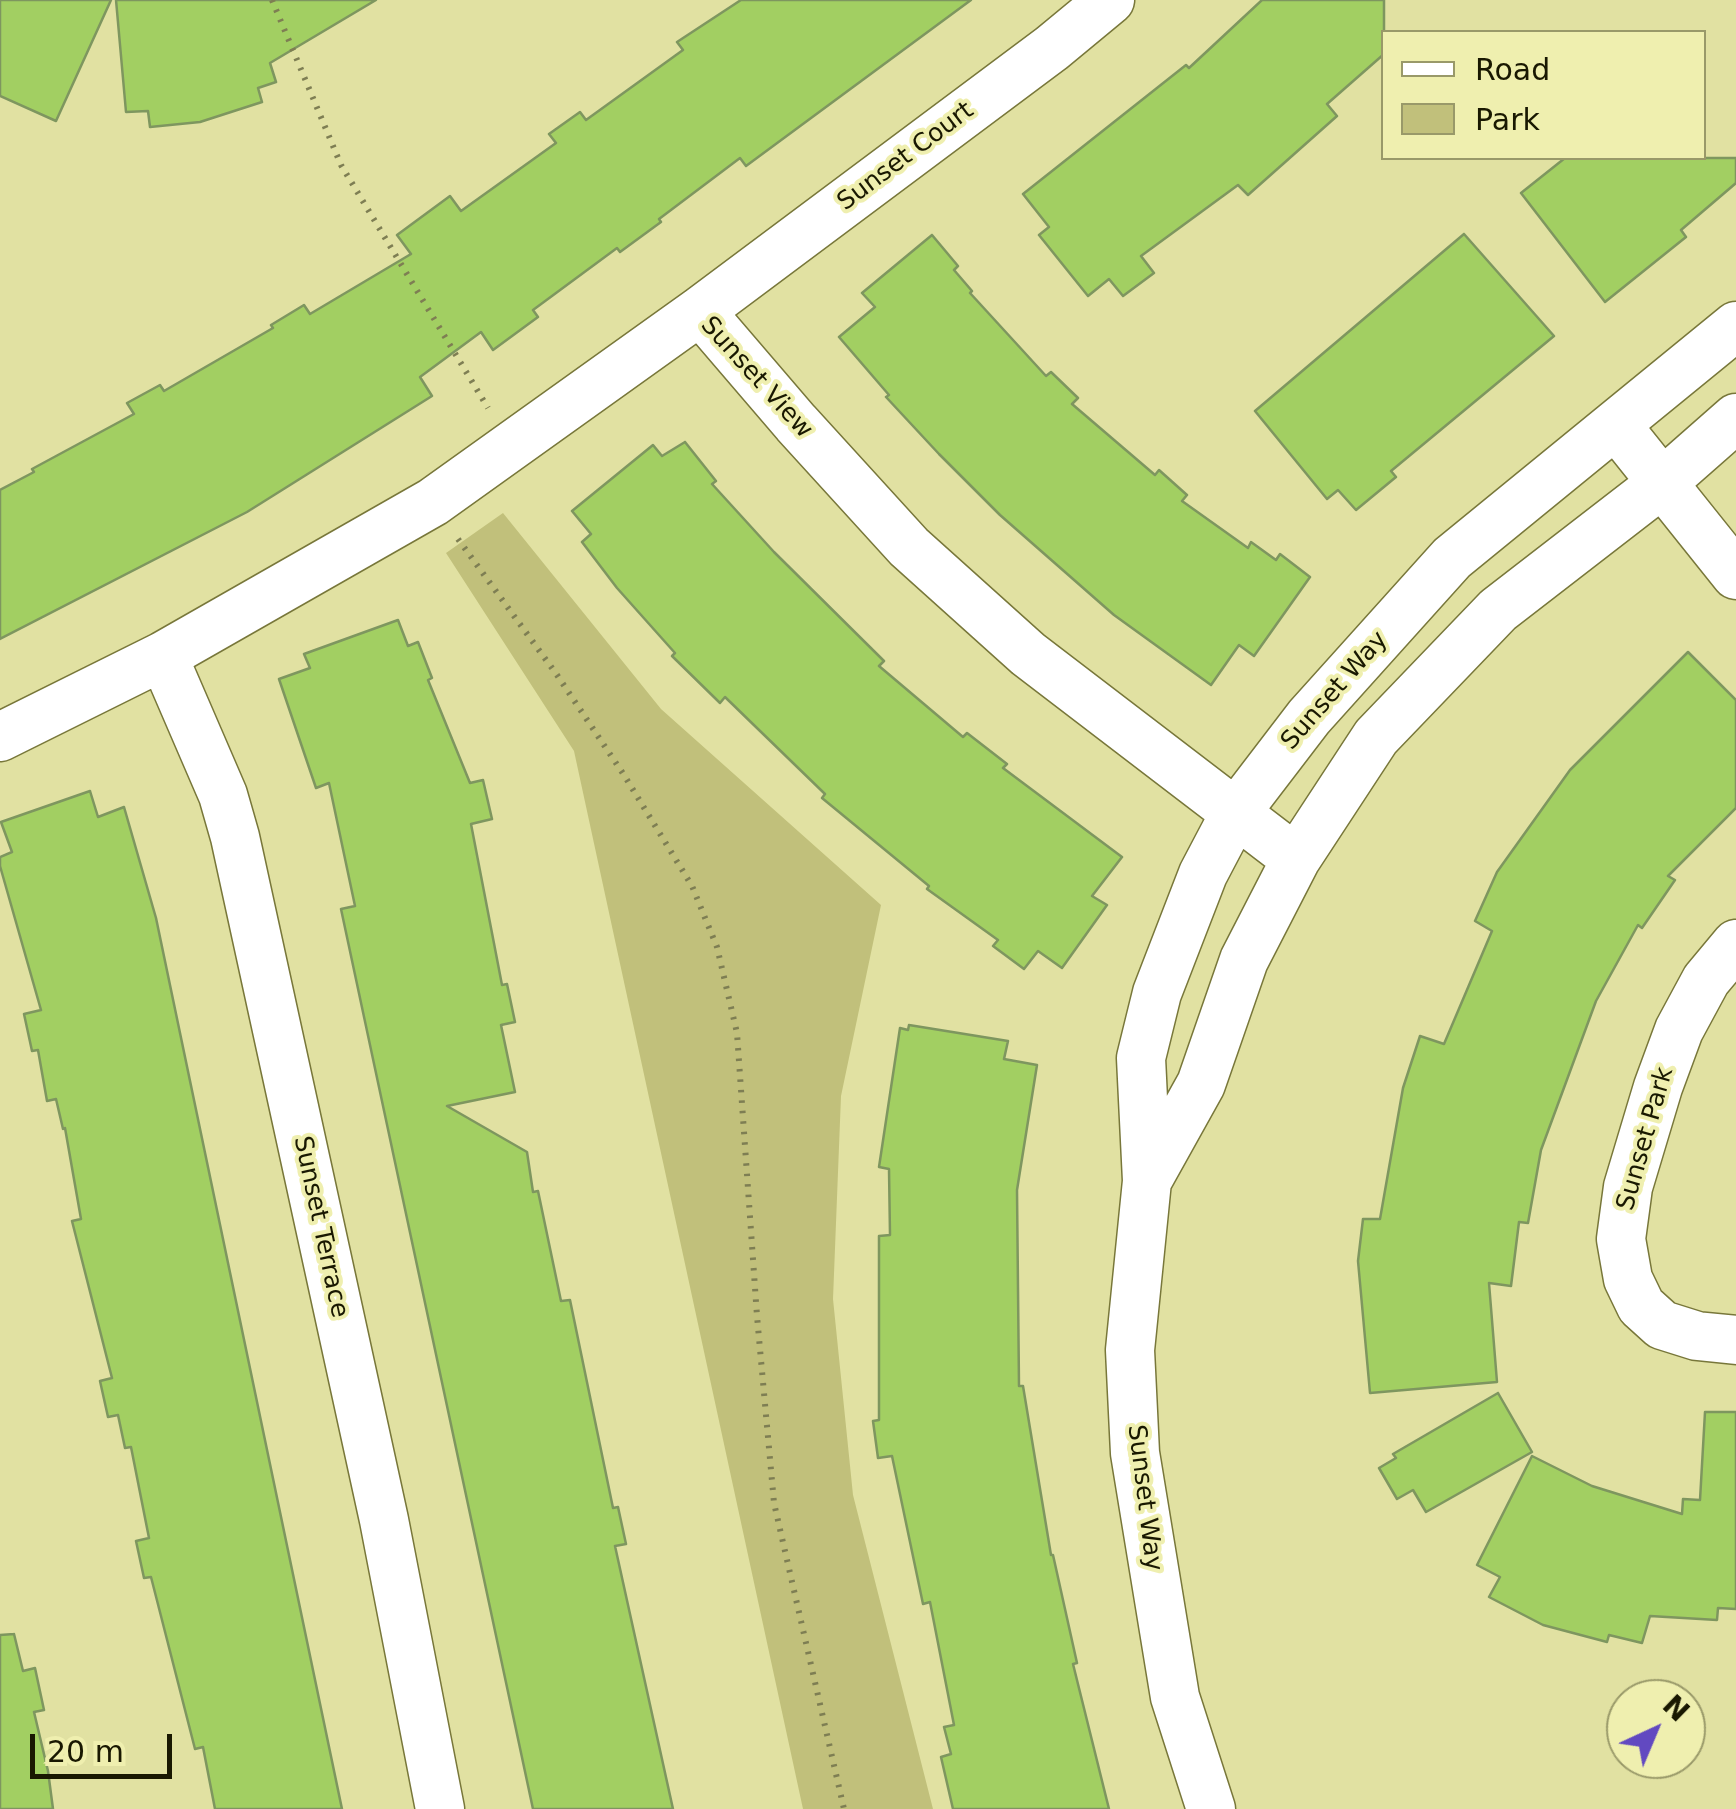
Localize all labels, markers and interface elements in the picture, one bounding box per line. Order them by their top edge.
legend [1381,30,1706,160]
text: Road [1475,52,1550,87]
street label: Sunset Court [832,96,980,218]
text: Park [1475,102,1540,137]
street label: Sunset View [694,311,818,445]
street label: Sunset Way [1275,626,1395,756]
street label: Sunset Park [1611,1064,1681,1214]
street label: Sunset Terrace [286,1134,354,1320]
street label: Sunset Way [1120,1423,1168,1573]
north arrow [1606,1679,1706,1779]
text: N [1656,1688,1696,1729]
scale bar [35,1714,178,1776]
text: 20 m [47,1734,124,1769]

